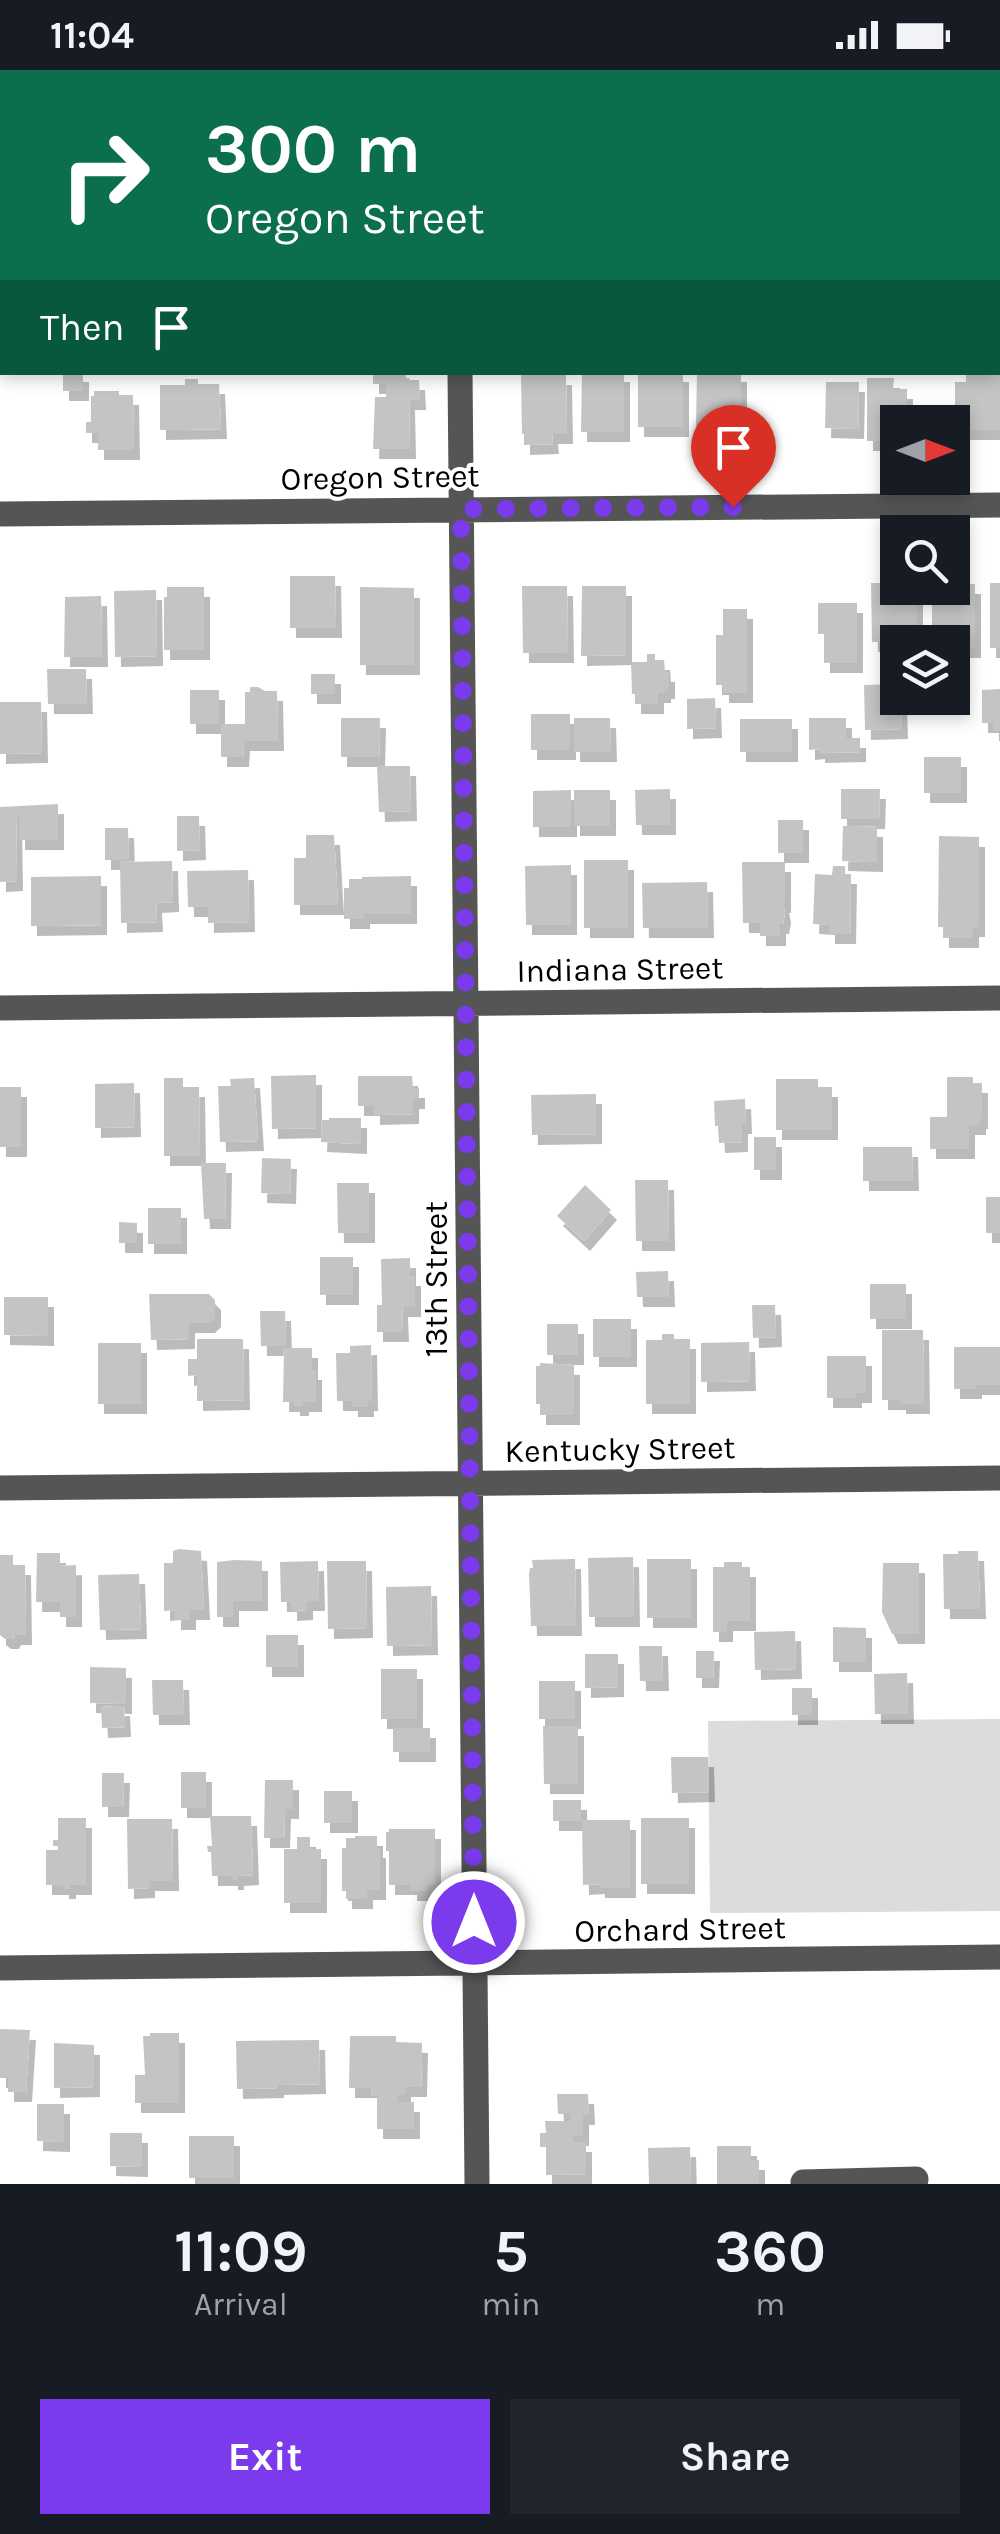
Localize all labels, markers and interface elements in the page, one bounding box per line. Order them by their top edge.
text: 11:04 [50,13,134,58]
text: 300 m [205,108,421,190]
icon: right [40,110,170,240]
text: Oregon Street [205,192,485,244]
icon: arrive [144,300,199,355]
text: Then [40,305,124,350]
pin [691,405,776,508]
north arrow [880,405,970,495]
map controls [880,405,970,715]
icon: arrive [706,420,761,475]
street label: Oregon Street [280,457,480,498]
button: search [880,515,970,605]
button: layers [880,625,970,715]
street label: Indiana Street [516,949,724,990]
street label: 13th Street [418,1201,455,1357]
street label: Kentucky Street [504,1429,736,1470]
position arrow [422,1870,526,1974]
street label: Orchard Street [574,1909,786,1950]
text: 11:09 [174,2216,308,2286]
text: 5 [493,2216,528,2286]
text: 360 [714,2216,826,2286]
text: Arrival [194,2286,288,2323]
text: min [482,2286,540,2323]
text: m [755,2286,785,2323]
button: Exit [40,2399,490,2514]
button: Share [510,2399,960,2514]

